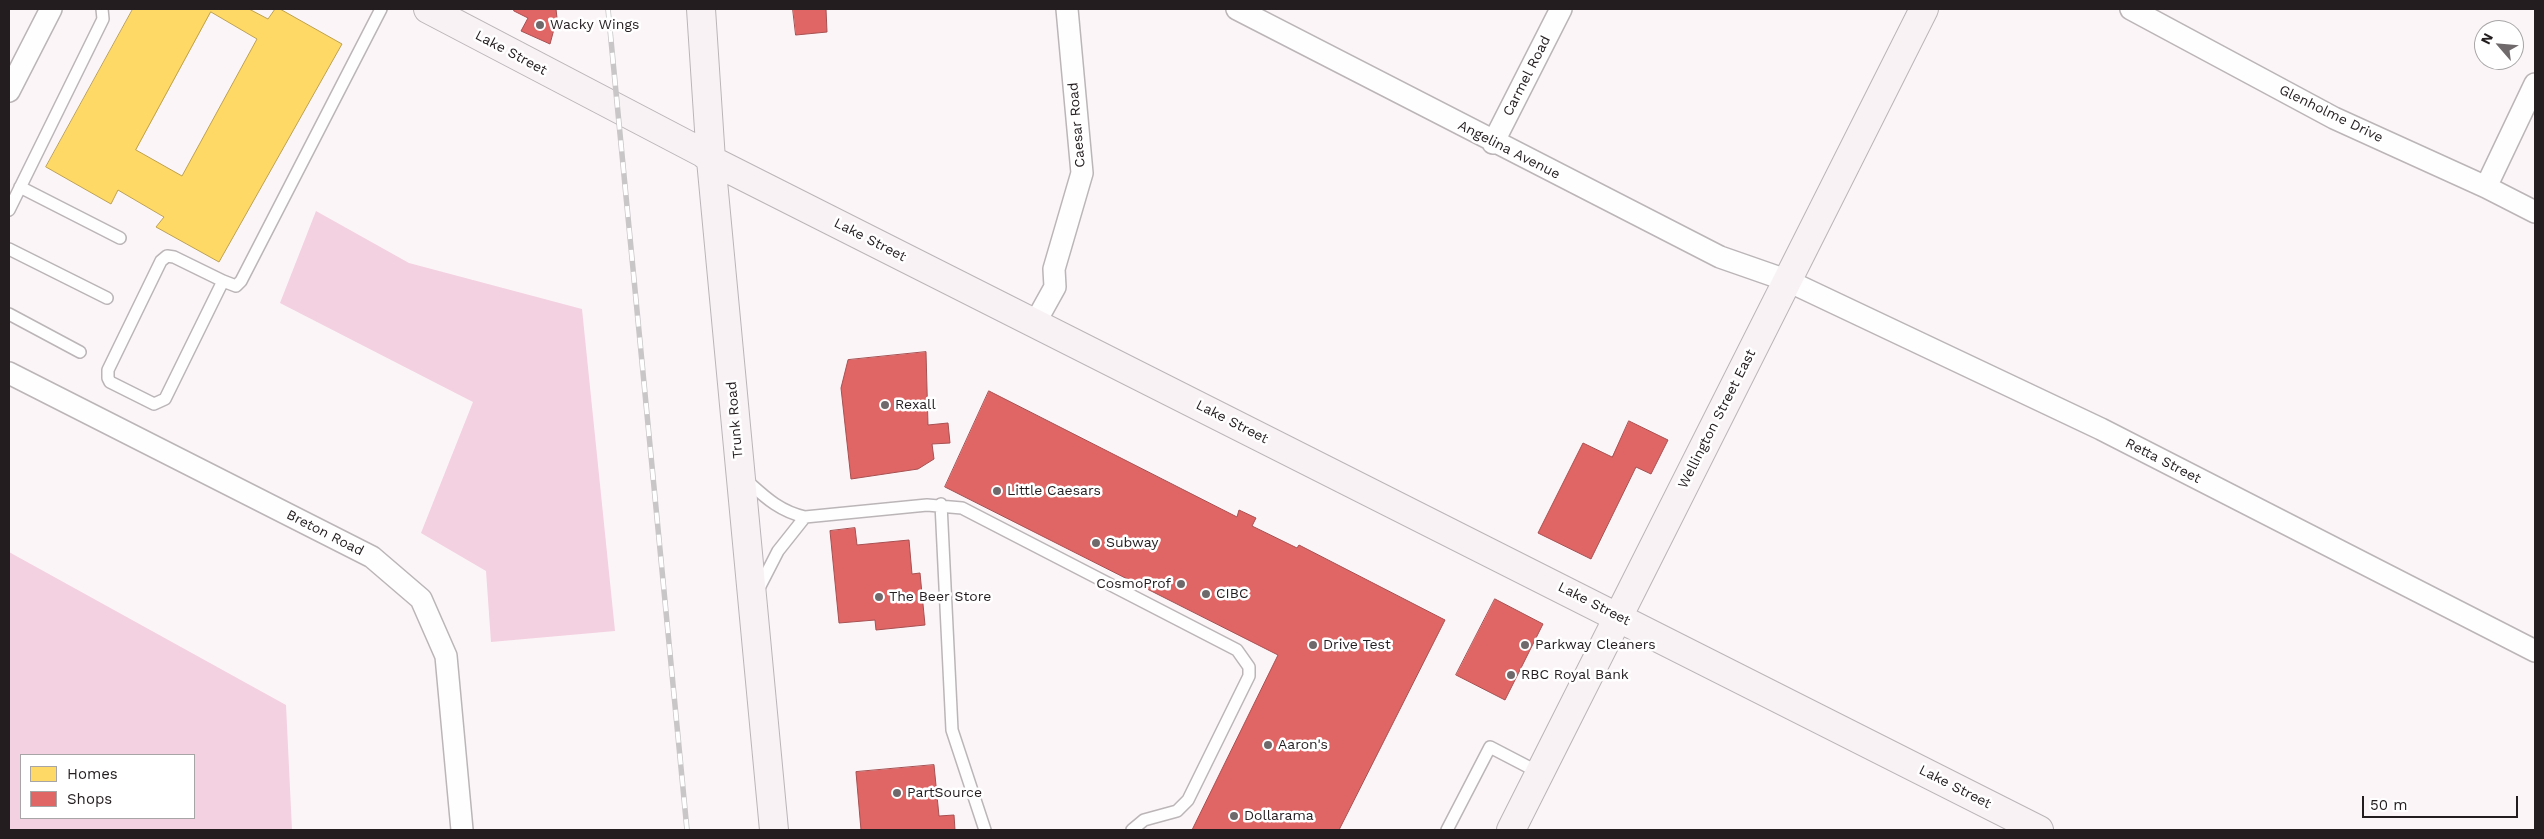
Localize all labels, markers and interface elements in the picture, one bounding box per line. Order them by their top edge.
place label: Wacky Wings [550,17,639,33]
marker: Wacky Wings [534,19,546,31]
north arrow [2474,20,2524,70]
street label: Lake Street [472,27,550,79]
text: N [2477,30,2496,47]
street label: Carmel Road [1500,33,1554,119]
street label: Caesar Road [1065,82,1089,168]
street label: Glenholme Drive [2276,82,2386,146]
street label: Angelina Avenue [1455,117,1563,183]
street label: Lake Street [831,215,909,265]
street label: Wellington Street East [1675,346,1759,492]
street label: Trunk Road [723,381,747,459]
place label: Rexall [895,397,936,413]
street label: Lake Street [1193,397,1271,447]
marker: Rexall [879,399,891,411]
street label: Retta Street [2122,435,2204,487]
place label: Little Caesars [1007,483,1101,499]
marker: Little Caesars [991,485,1003,497]
street label: Breton Road [284,506,366,560]
place label: Subway [1106,535,1158,551]
marker: Subway [1090,537,1102,549]
place label: CosmoProf [1096,576,1171,592]
marker: CosmoProf [1175,578,1187,590]
street label: Lake Street [1555,579,1633,629]
place label: CIBC [1216,586,1248,602]
marker: CIBC [1200,588,1212,600]
place label: The Beer Store [889,589,991,605]
marker: The Beer Store [873,591,885,603]
place label: Drive Test [1323,637,1391,653]
place label: Parkway Cleaners [1535,637,1656,653]
marker: Drive Test [1307,639,1319,651]
marker: Parkway Cleaners [1519,639,1531,651]
place label: RBC Royal Bank [1521,667,1629,683]
marker: RBC Royal Bank [1505,669,1517,681]
place label: Aaron's [1278,737,1328,753]
marker: Aaron's [1262,739,1274,751]
legend [20,754,195,819]
street label: Lake Street [1916,762,1994,812]
text: Homes [67,765,118,783]
place label: PartSource [907,785,982,801]
scale bar [2364,786,2520,818]
marker: PartSource [891,787,903,799]
text: Shops [67,790,112,808]
text: 50 m [2370,796,2407,814]
place label: Dollarama [1244,808,1314,824]
marker: Dollarama [1228,810,1240,822]

